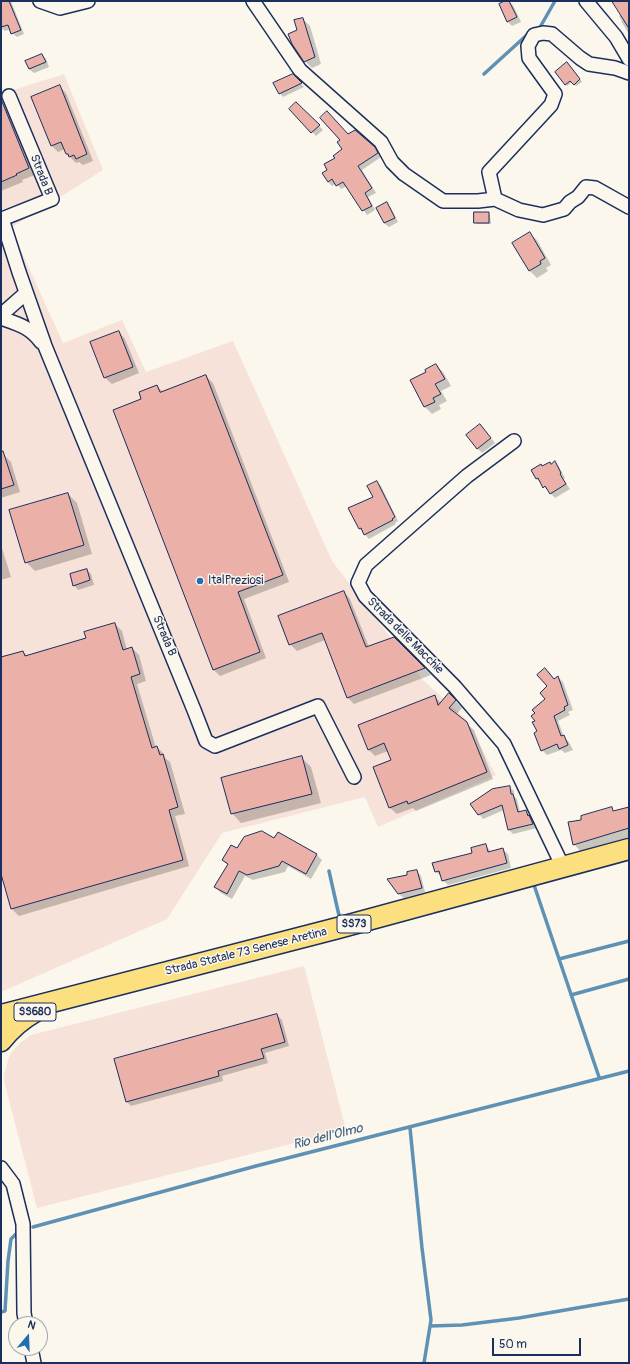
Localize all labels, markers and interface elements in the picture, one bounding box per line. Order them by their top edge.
street label: Strada B [27,153,55,197]
place label: ItalPreziosi [208,574,263,588]
marker: ItalPreziosi [195,576,205,586]
street label: Strada delle Macchie [364,595,446,677]
street label: Strada B [149,614,179,658]
road number: SS73 [337,915,371,933]
street label: Strada Statale 73 Senese Aretina [163,925,329,979]
road number: SS680 [14,1003,56,1021]
water label: Rio dell'Olmo [292,1121,364,1153]
north arrow [8,1316,48,1356]
text: N [26,1318,37,1332]
scale bar [494,1330,583,1356]
text: 50 m [499,1337,527,1352]

